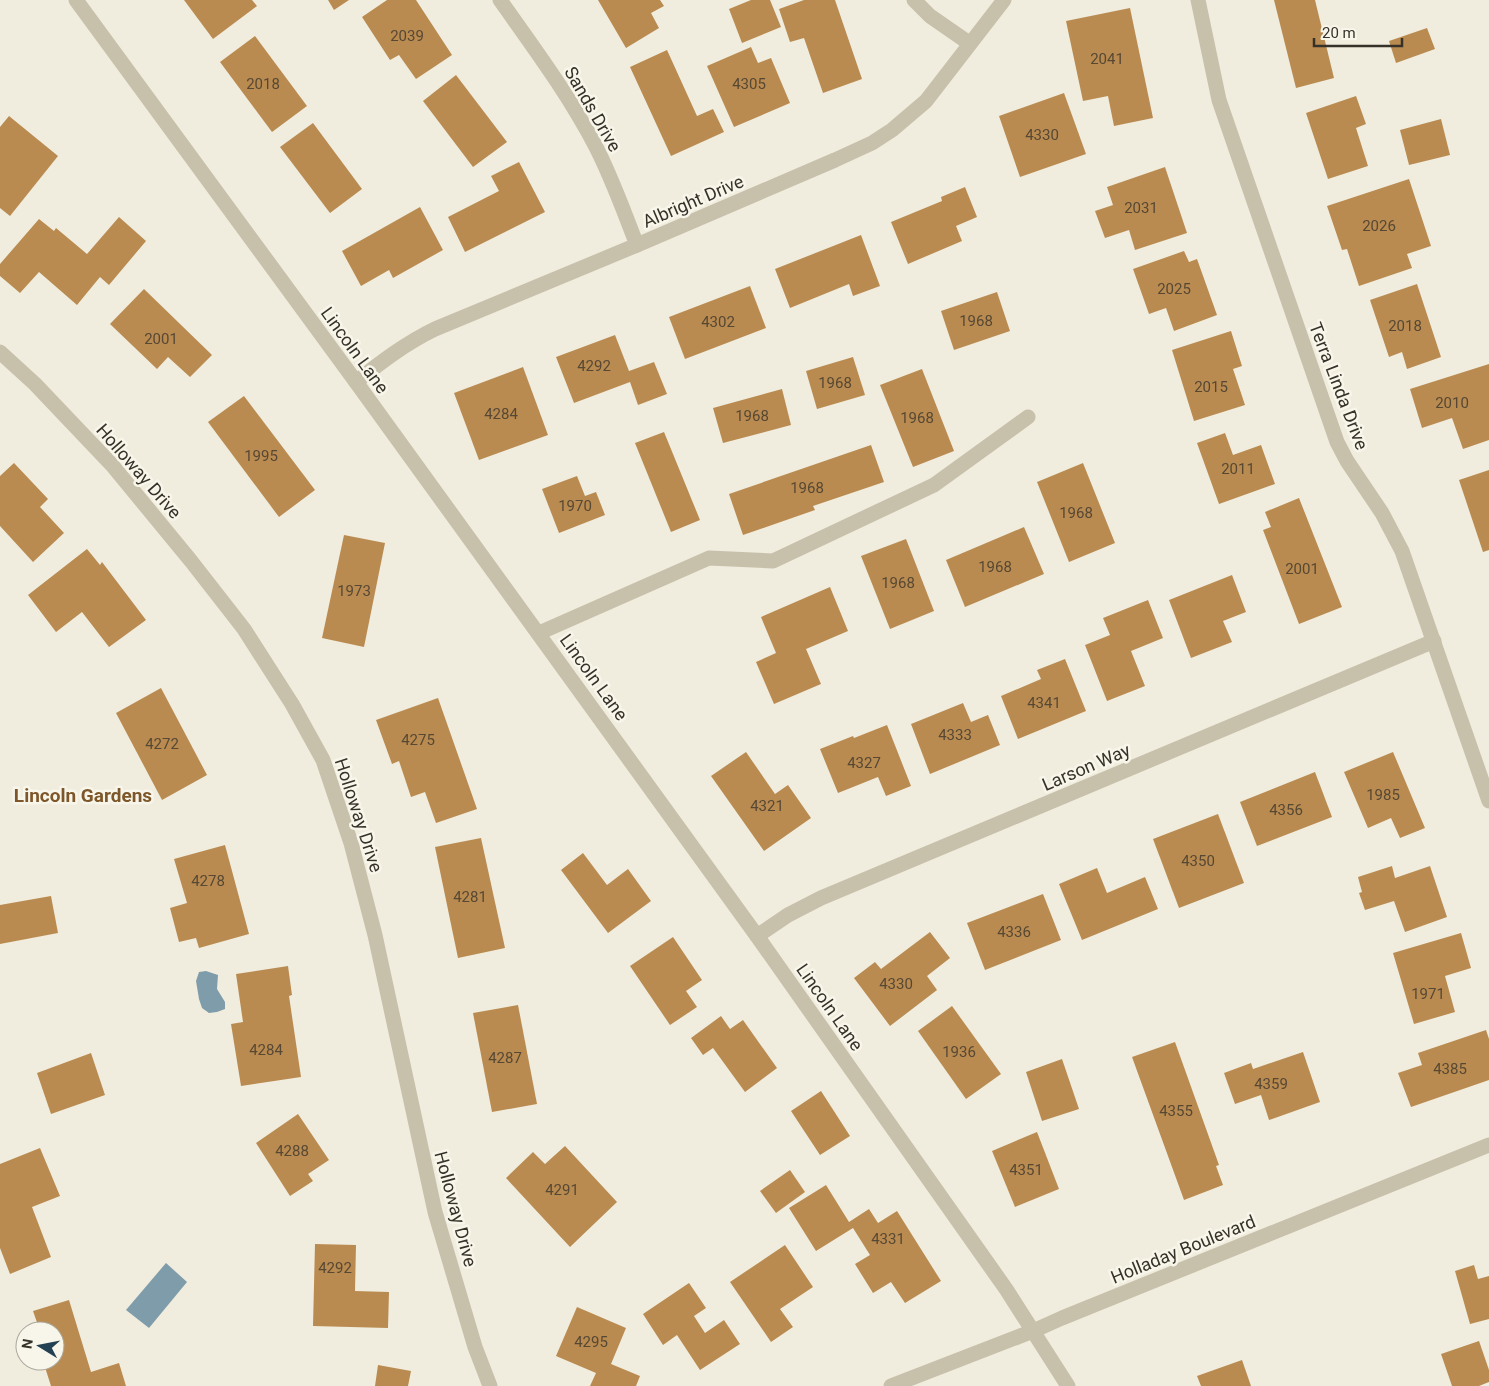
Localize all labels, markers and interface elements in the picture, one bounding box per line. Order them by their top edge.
scale bar [1314,15,1402,47]
text: 20 m [1322,24,1356,42]
house number: 2039 [390,27,424,45]
house number: 2041 [1090,50,1124,68]
street label: Sands Drive [560,63,626,155]
house number: 2018 [246,75,280,93]
house number: 4305 [732,75,766,93]
house number: 4330 [1025,126,1059,144]
street label: Albright Drive [639,170,747,232]
house number: 2031 [1124,199,1158,217]
house number: 2026 [1362,217,1396,235]
house number: 2025 [1157,280,1191,298]
street label: Lincoln Lane [317,303,393,397]
house number: 1968 [959,312,993,330]
house number: 4302 [701,313,735,331]
house number: 2018 [1388,317,1422,335]
street label: Terra Linda Drive [1305,320,1373,452]
house number: 2001 [144,330,178,348]
house number: 4292 [577,357,611,375]
house number: 1968 [818,374,852,392]
house number: 2015 [1194,378,1228,396]
house number: 2010 [1435,394,1469,412]
house number: 4284 [484,405,518,423]
house number: 1968 [735,407,769,425]
house number: 1968 [900,409,934,427]
street label: Holloway Drive [92,419,186,523]
house number: 1995 [244,447,278,465]
house number: 2011 [1221,460,1255,478]
house number: 1968 [790,479,824,497]
house number: 1970 [558,497,592,515]
house number: 1968 [1059,504,1093,522]
house number: 1968 [978,558,1012,576]
house number: 2001 [1285,560,1319,578]
house number: 1968 [881,574,915,592]
house number: 1973 [337,582,371,600]
street label: Lincoln Lane [556,630,632,724]
house number: 4341 [1027,694,1061,712]
house number: 4333 [938,726,972,744]
house number: 4275 [401,731,435,749]
house number: 4272 [145,735,179,753]
street label: Larson Way [1039,739,1134,795]
house number: 4327 [847,754,881,772]
street label: Holloway Drive [331,755,387,875]
district label: Lincoln Gardens [14,784,152,807]
house number: 1985 [1366,786,1400,804]
house number: 4321 [750,797,784,815]
house number: 4356 [1269,801,1303,819]
house number: 4350 [1181,852,1215,870]
house number: 4278 [191,872,225,890]
house number: 4281 [453,888,487,906]
house number: 4336 [997,923,1031,941]
street label: Lincoln Lane [792,959,868,1055]
house number: 4330 [879,975,913,993]
house number: 1971 [1411,985,1445,1003]
house number: 4284 [249,1041,283,1059]
house number: 1936 [942,1043,976,1061]
house number: 4287 [488,1049,522,1067]
house number: 4385 [1433,1060,1467,1078]
house number: 4359 [1254,1075,1288,1093]
house number: 4355 [1159,1102,1193,1120]
house number: 4288 [275,1142,309,1160]
street label: Holloway Drive [430,1149,482,1269]
house number: 4351 [1009,1161,1043,1179]
house number: 4291 [545,1181,579,1199]
street label: Holladay Boulevard [1108,1210,1258,1288]
house number: 4331 [871,1230,905,1248]
house number: 4292 [318,1259,352,1277]
north arrow [15,1321,65,1371]
house number: 4295 [574,1333,608,1351]
text: N [18,1337,36,1350]

